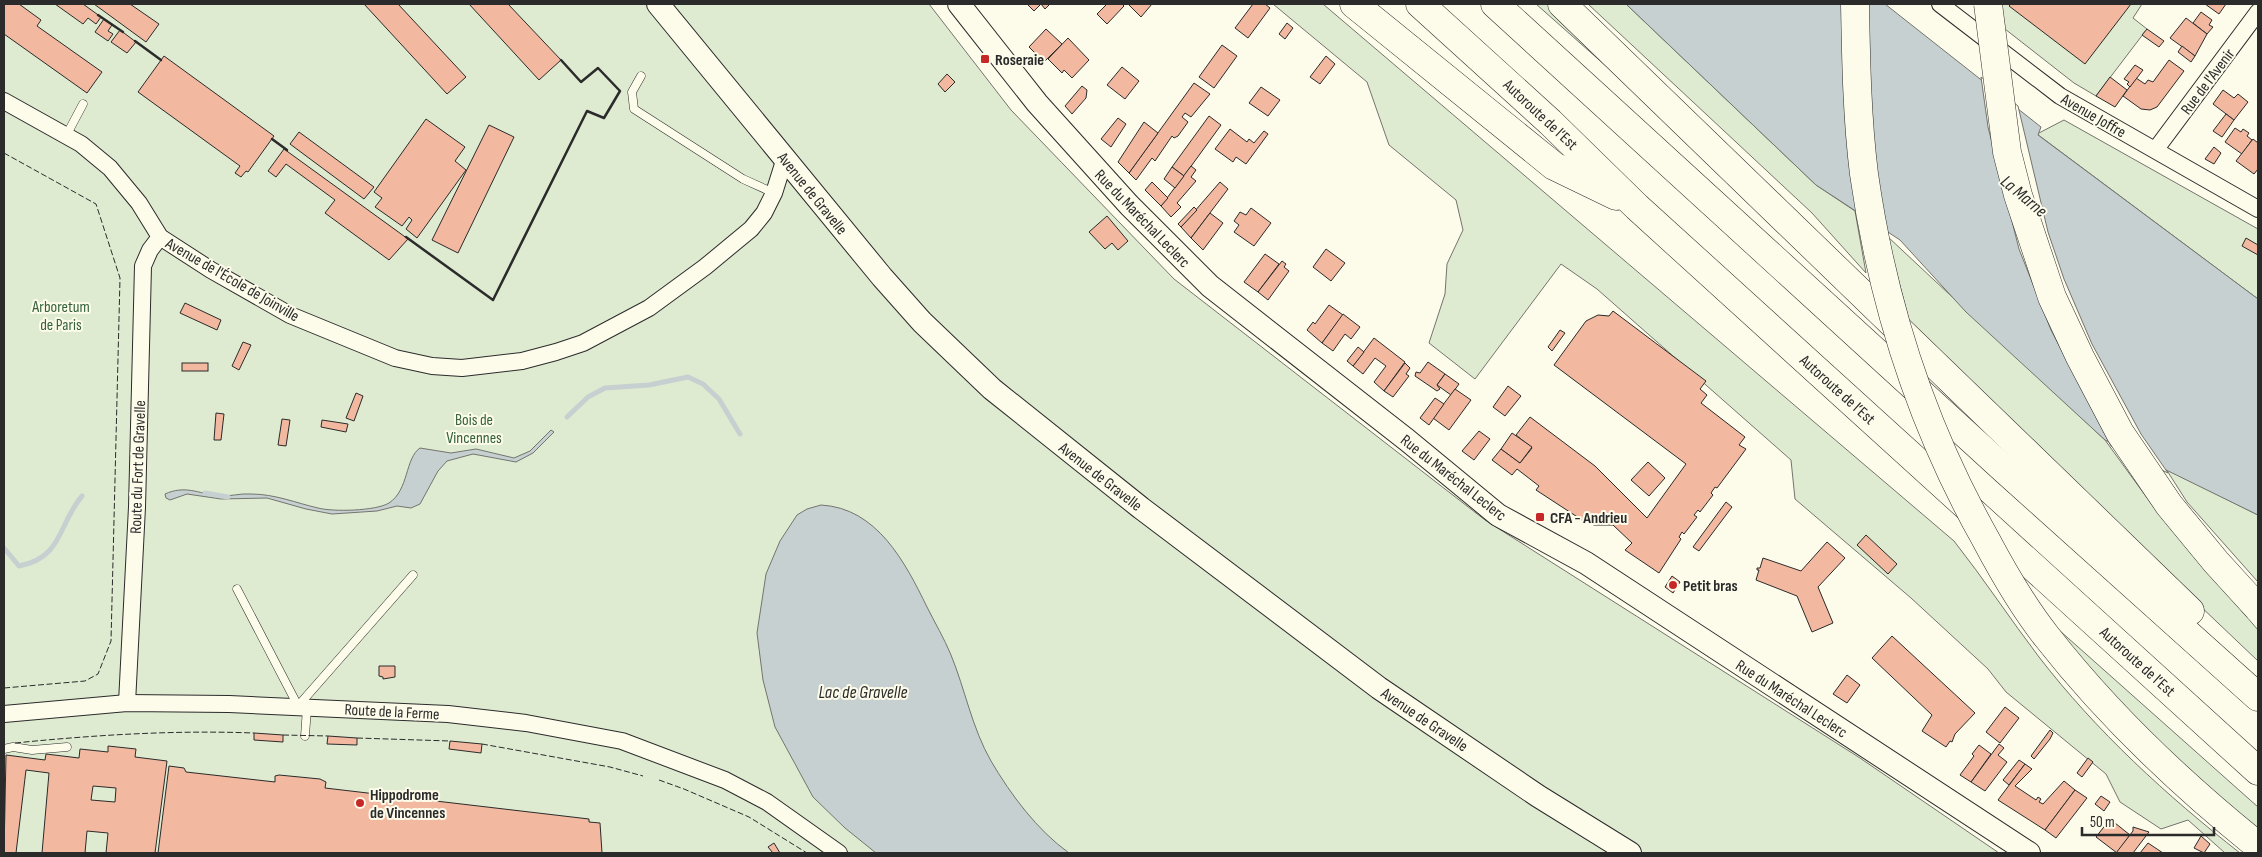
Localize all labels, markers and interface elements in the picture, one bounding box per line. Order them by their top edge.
street label: Rue de l'Avenir [2177,45,2239,119]
place label: Roseraie [995,51,1044,70]
marker: Roseraie [979,53,991,65]
street label: Autoroute de l’Est [1498,75,1581,155]
street label: Avenue Joffre [2057,90,2129,142]
street label: Avenue de Gravelle [772,148,851,239]
street label: Rue du Maréchal Leclerc [1090,166,1194,272]
water label: La Marne [1996,171,2051,222]
street label: Avenue de l'École de Joinville [161,234,302,326]
park label: Arboretum de Paris [31,298,90,335]
street label: Autoroute de l’Est [1795,351,1879,429]
street label: Route du Fort de Gravelle [127,400,150,534]
park label: Bois de Vincennes [446,411,502,448]
street label: Rue du Maréchal Leclerc [1396,431,1510,525]
street label: Avenue de Gravelle [1054,438,1146,516]
place label: CFA - Andrieu [1550,509,1627,528]
marker: CFA - Andrieu [1534,511,1546,523]
place label: Petit bras [1683,577,1738,596]
marker: Petit bras [1667,579,1679,591]
street label: Autoroute de l’Est [2095,623,2179,701]
street label: Rue du Maréchal Leclerc [1732,656,1850,742]
water label: Lac de Gravelle [819,682,907,703]
street label: Avenue de Gravelle [1376,684,1471,756]
street label: Route de la Ferme [344,701,440,724]
place label: Hippodrome de Vincennes [370,786,445,823]
marker: Hippodrome de Vincennes [354,797,366,809]
scale bar [2082,804,2214,836]
text: 50 m [2090,813,2115,832]

